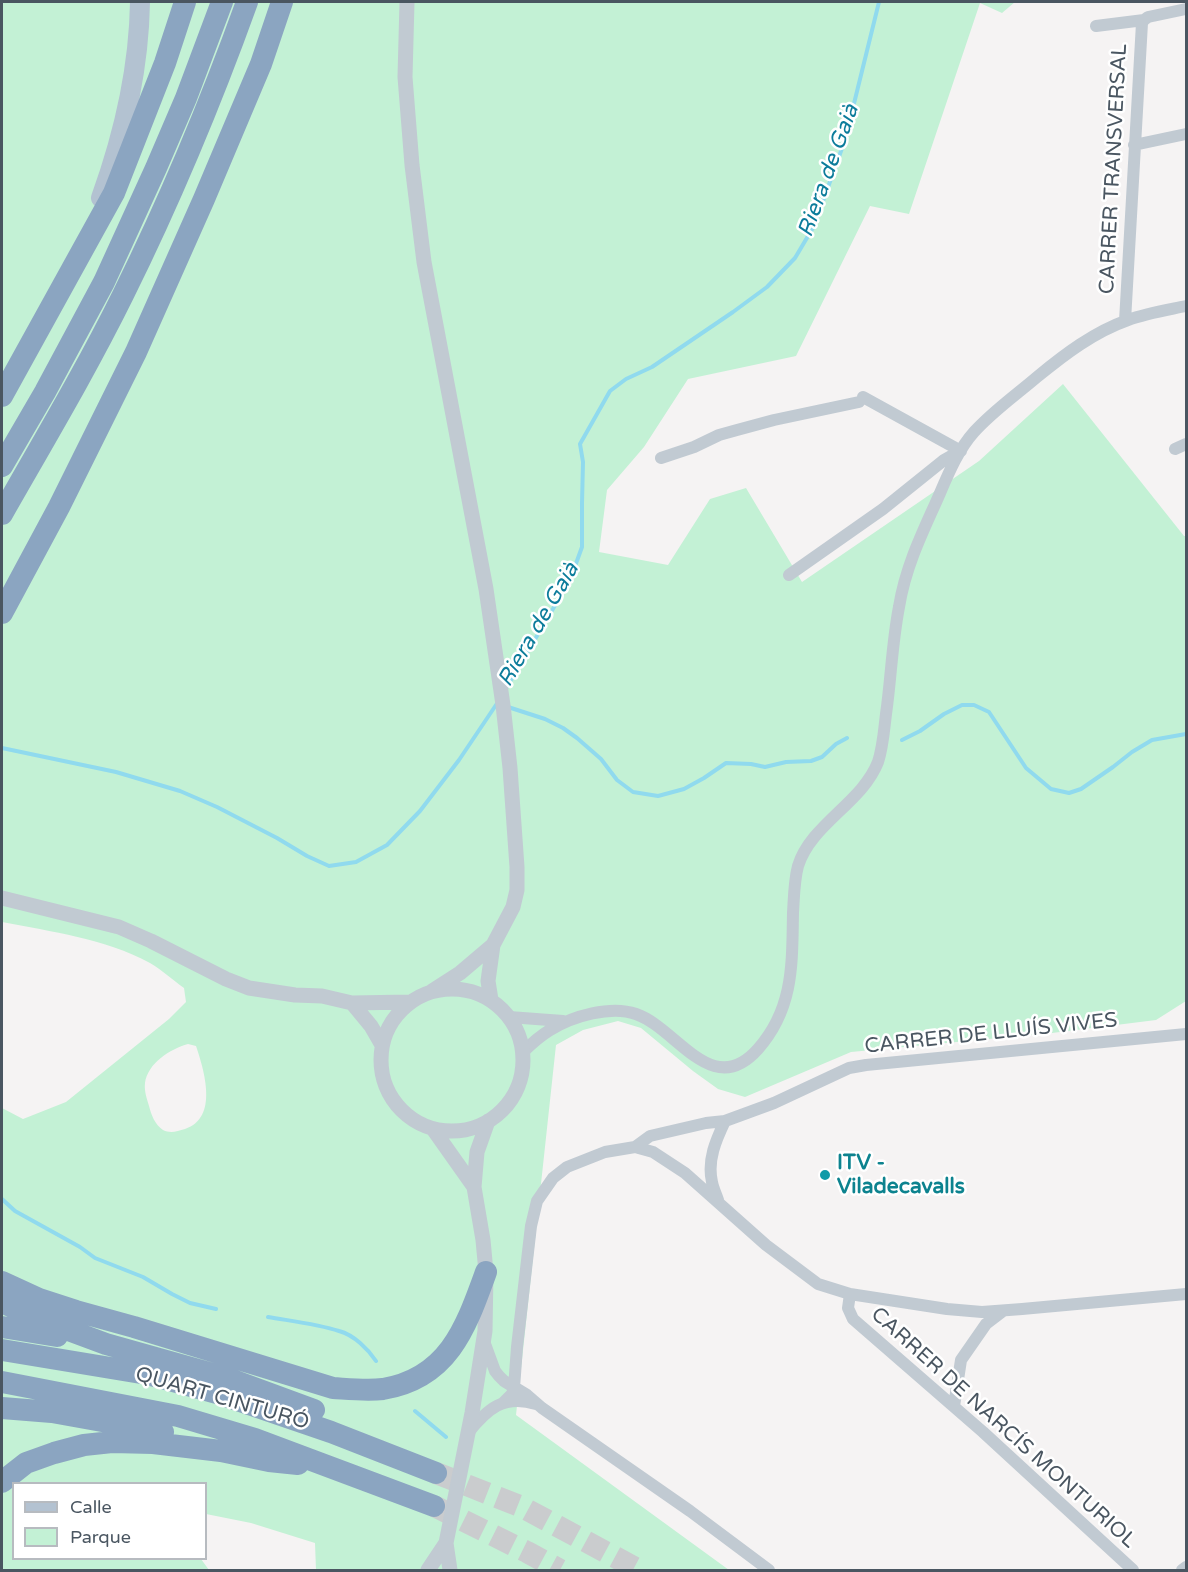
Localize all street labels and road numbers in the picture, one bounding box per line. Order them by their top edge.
street label: CARRER TRANSVERSAL [1095,43,1133,295]
street label: CARRER DE LLUÍS VIVES [863,1008,1119,1060]
street label: CARRER DE NARCÍS MONTURIOL [865,1302,1141,1554]
street label: QUART CINTURÓ [132,1362,312,1436]

